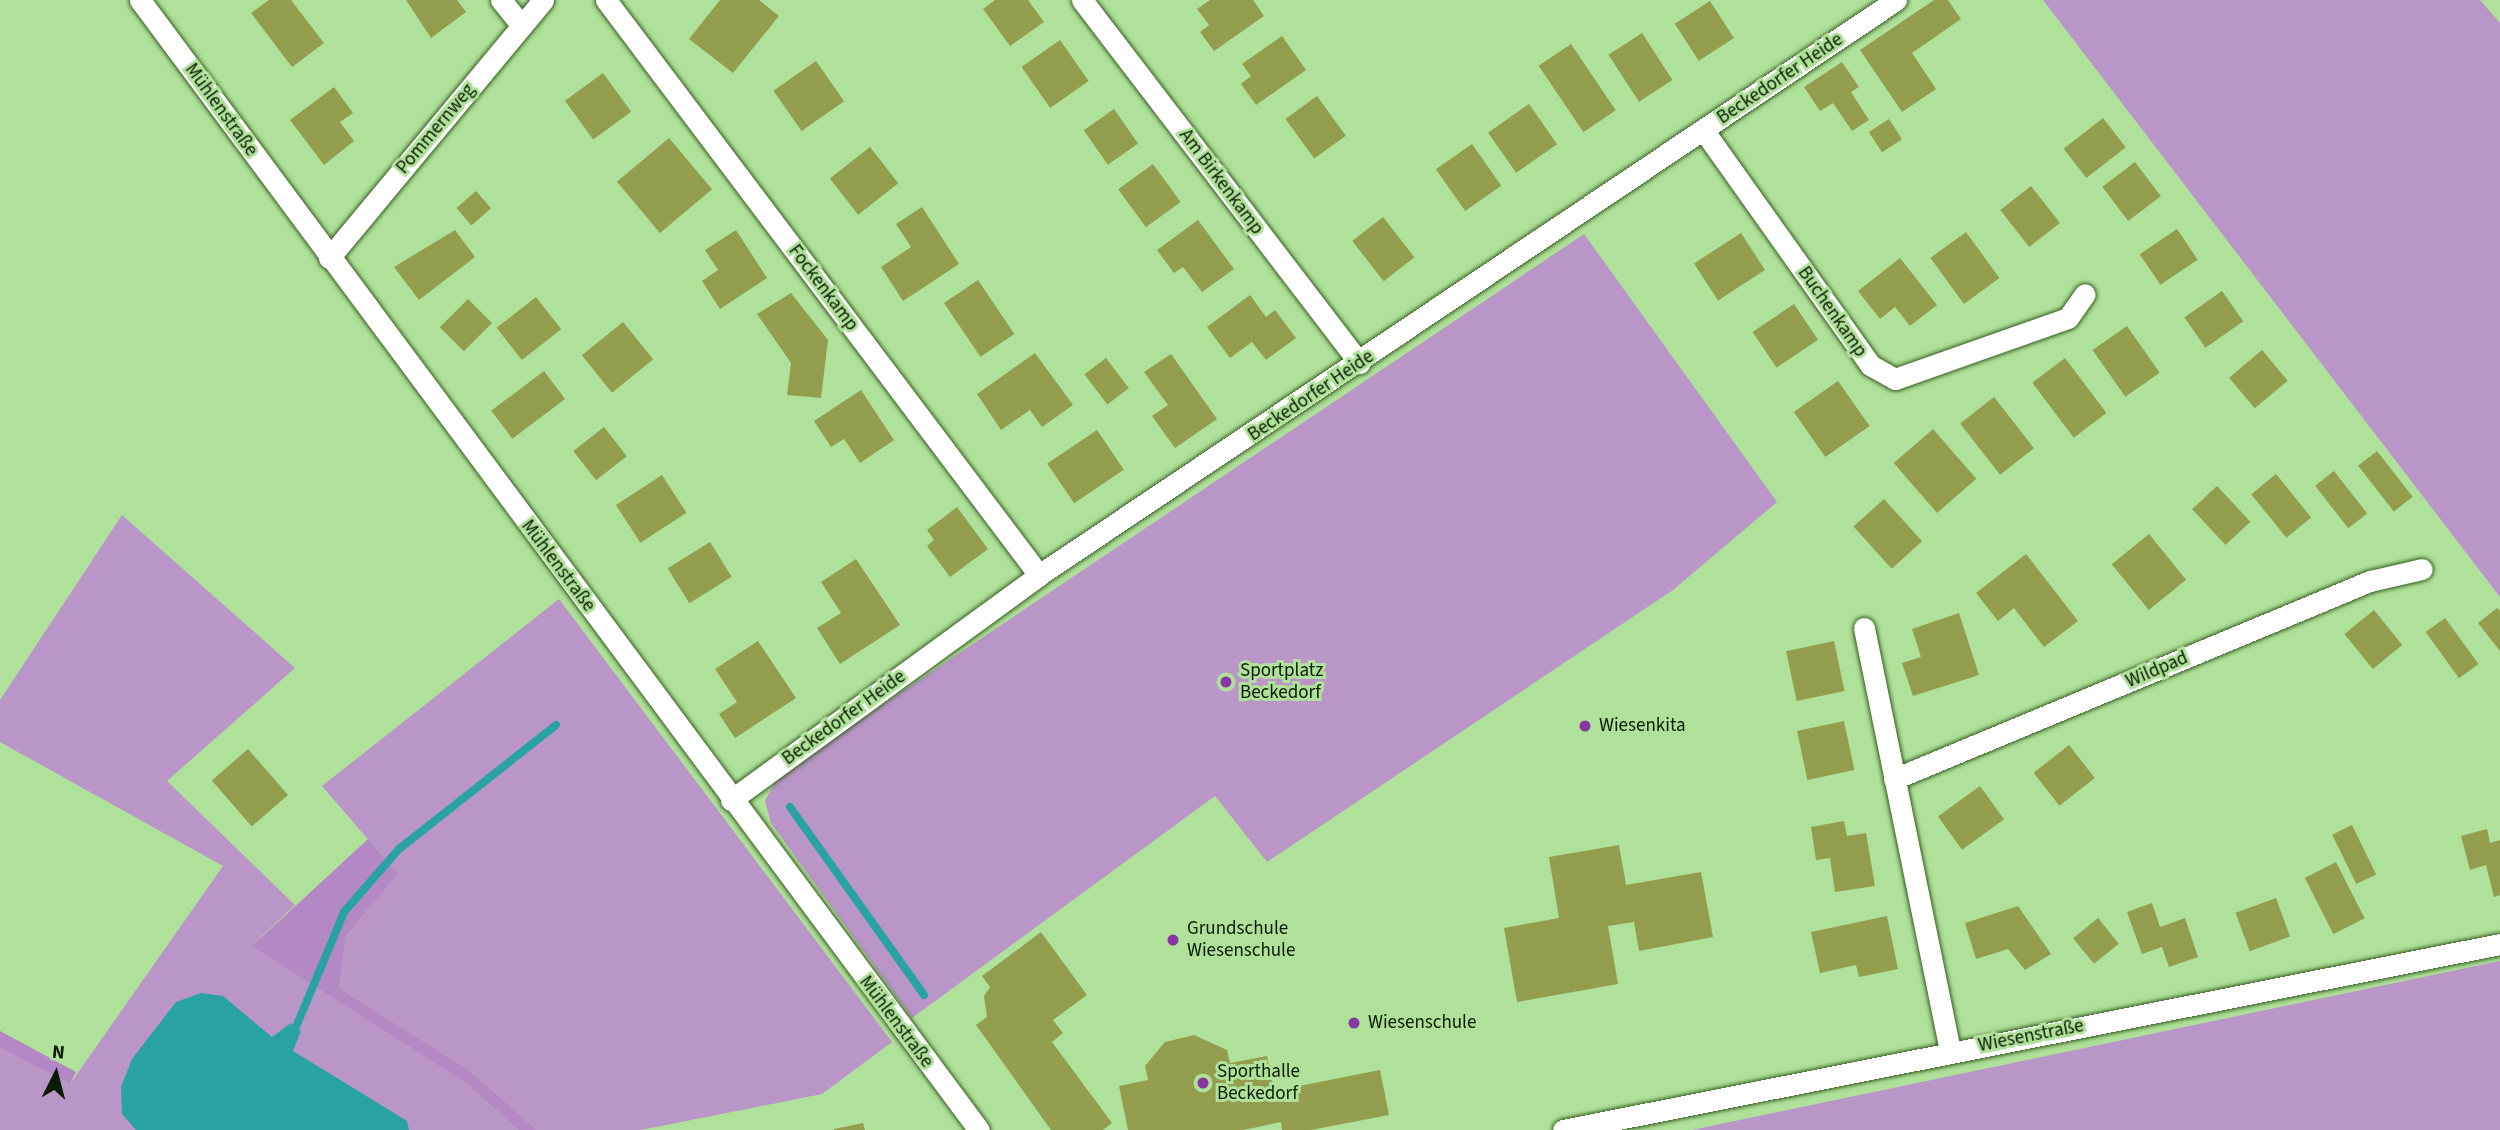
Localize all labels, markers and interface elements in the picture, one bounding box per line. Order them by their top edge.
street label: Beckedorfer Heide [1713,29,1847,129]
street label: Mühlenstraße [180,59,262,161]
street label: Pommernweg [392,79,480,179]
street label: Am Birkenkamp [1174,125,1268,239]
street label: Fockenkamp [783,240,863,336]
street label: Buchenkamp [1792,262,1872,362]
street label: Beckedorfer Heide [1244,346,1378,446]
street label: Mühlenstraße [516,516,600,616]
street label: Wildpad [2122,647,2192,693]
place label: Sportplatz Beckedorf [1240,660,1323,704]
street label: Beckedorfer Heide [778,666,910,770]
marker: Sportplatz Beckedorf [1218,674,1234,690]
place label: Wiesenkita [1599,715,1685,737]
marker: Wiesenkita [1577,718,1593,734]
place label: Grundschule Wiesenschule [1187,918,1295,962]
marker: Grundschule Wiesenschule [1165,932,1181,948]
street label: Mühlenstraße [854,972,938,1072]
place label: Wiesenschule [1368,1012,1476,1034]
marker: Wiesenschule [1346,1015,1362,1031]
street label: Wiesenstraße [1976,1015,2086,1057]
north arrow [21,1039,91,1109]
text: N [51,1039,66,1067]
place label: Sporthalle Beckedorf [1217,1061,1300,1105]
marker: Sporthalle Beckedorf [1195,1075,1211,1091]

